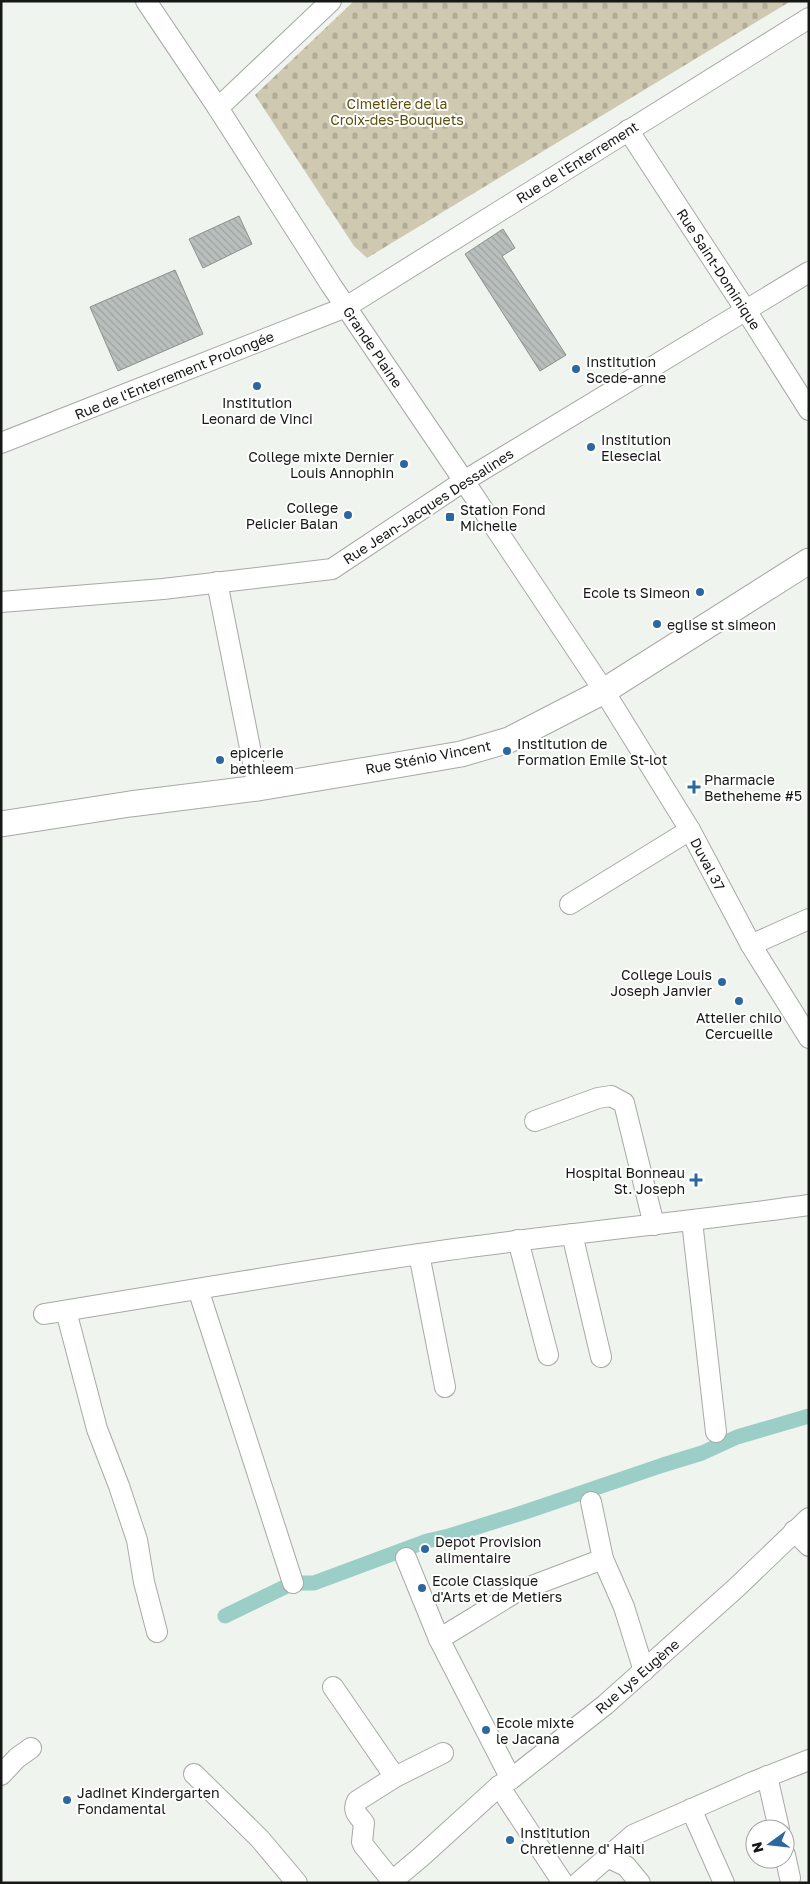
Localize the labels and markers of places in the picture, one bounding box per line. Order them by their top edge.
place label: Institution Scede-anne [586,353,666,386]
marker: Institution Scede-anne [570,363,582,375]
marker: Institution Leonard de Vinci [251,380,263,392]
place label: Institution Leonard de Vinci [201,394,313,427]
place label: Institution Elesecial [601,431,671,464]
marker: Institution Elesecial [585,441,597,453]
place label: College mixte Dernier Louis Annophin [248,448,395,481]
marker: College mixte Dernier Louis Annophin [398,458,410,470]
place label: College Pelicier Balan [246,499,338,532]
place label: Station Fond Michelle [460,501,546,534]
marker: College Pelicier Balan [342,509,354,521]
marker: Station Fond Michelle [444,511,456,523]
place label: Ecole ts Simeon [583,584,690,601]
marker: Ecole ts Simeon [694,586,706,598]
place label: eglise st simeon [667,616,776,633]
marker: eglise st simeon [651,618,663,630]
place label: Institution de Formation Emile St-lot [517,735,667,768]
place label: epicerie bethleem [230,744,294,777]
marker: Institution de Formation Emile St-lot [501,745,513,757]
marker: epicerie bethleem [214,754,226,766]
place label: Pharmacie Betheheme #5 [704,771,802,804]
marker: Pharmacie Betheheme #5 [688,781,700,793]
place label: College Louis Joseph Janvier [610,966,713,999]
marker: College Louis Joseph Janvier [716,976,728,988]
marker: Attelier chilo Cercueille [733,995,745,1007]
place label: Attelier chilo Cercueille [696,1009,782,1042]
place label: Hospital Bonneau St. Joseph [565,1164,685,1197]
marker: Hospital Bonneau St. Joseph [689,1173,703,1187]
place label: Depot Provision alimentaire [435,1533,541,1566]
marker: Depot Provision alimentaire [419,1543,431,1555]
place label: Ecole Classique d'Arts et de Metiers [432,1572,562,1605]
marker: Ecole Classique d'Arts et de Metiers [416,1582,428,1594]
place label: Ecole mixte le Jacana [496,1714,574,1747]
marker: Ecole mixte le Jacana [480,1724,492,1736]
place label: Jadinet Kindergarten Fondamental [77,1784,220,1817]
marker: Jadinet Kindergarten Fondamental [61,1794,73,1806]
place label: Institution Chretienne d' Haiti [520,1824,645,1857]
marker: Institution Chretienne d' Haiti [504,1834,516,1846]

